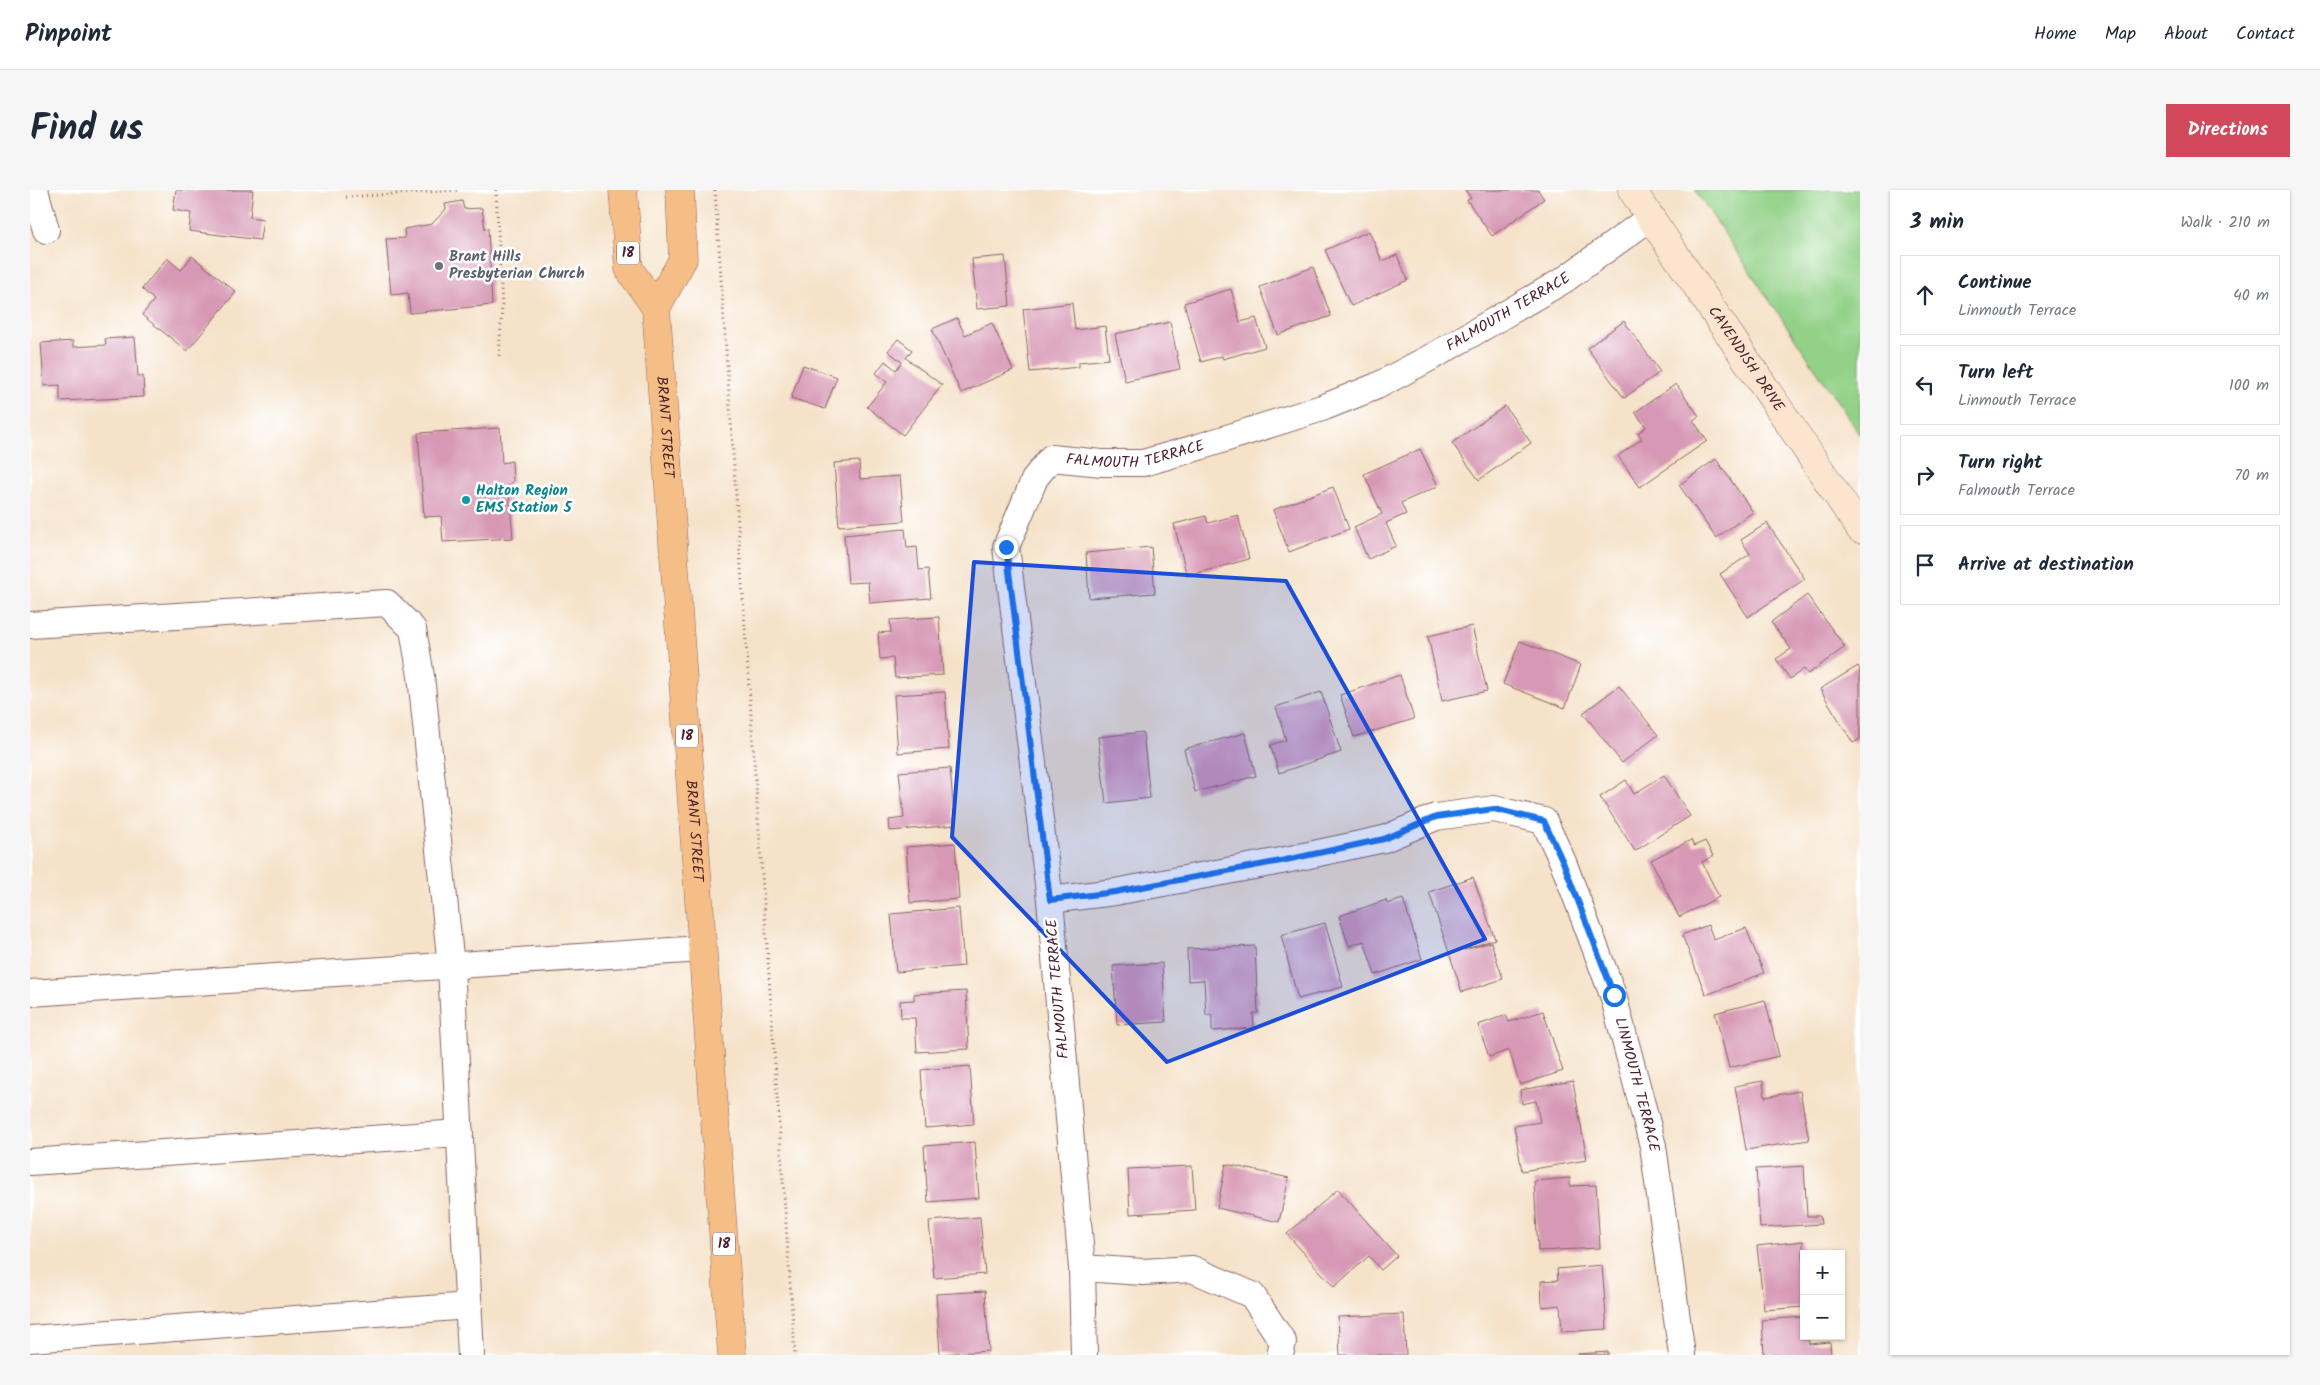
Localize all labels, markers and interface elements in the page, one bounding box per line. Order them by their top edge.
text: Pinpoint [25,15,112,54]
text: Home [2034,20,2077,49]
text: Map [2105,20,2136,49]
text: About [2164,20,2208,49]
text: Contact [2236,20,2295,49]
text: Find us [30,102,143,158]
button: Directions [2166,104,2290,157]
text: 3 min [1910,206,1964,239]
text: Walk · 210 m [2180,210,2270,235]
road number: 18 [617,242,639,264]
place label: Brant Hills Presbyterian Church [449,245,585,286]
marker: Brant Hills Presbyterian Church [433,260,445,272]
street label: FALMOUTH TERRACE [1442,266,1577,358]
text: Continue [1958,268,2031,298]
icon: ahead [1911,281,1939,309]
text: 40 m [2233,283,2269,308]
text: Linmouth Terrace [1958,298,2076,323]
street label: CAVENDISH DRIVE [1701,301,1791,418]
text: Turn left [1958,358,2033,388]
icon: left [1911,371,1939,399]
text: 100 m [2229,373,2269,398]
street label: BRANT STREET [649,375,680,481]
text: Linmouth Terrace [1958,388,2076,413]
street label: FALMOUTH TERRACE [1065,434,1209,475]
text: Turn right [1958,448,2043,478]
icon: right [1911,461,1939,489]
text: 70 m [2234,463,2269,488]
text: Falmouth Terrace [1958,478,2075,503]
place label: Halton Region EMS Station 5 [476,479,573,520]
marker: Halton Region EMS Station 5 [460,494,472,506]
route end [995,536,1018,559]
text: Arrive at destination [1958,550,2134,580]
icon: arrive [1911,551,1939,579]
road number: 18 [676,724,698,748]
street label: BRANT STREET [678,779,710,885]
street label: FALMOUTH TERRACE [1040,917,1076,1060]
route start [1603,984,1626,1007]
street label: LINMOUTH TERRACE [1607,1015,1666,1154]
road number: 18 [713,1232,735,1256]
map controls [1800,1250,1845,1340]
button: + [1800,1250,1845,1295]
button: − [1800,1295,1845,1340]

